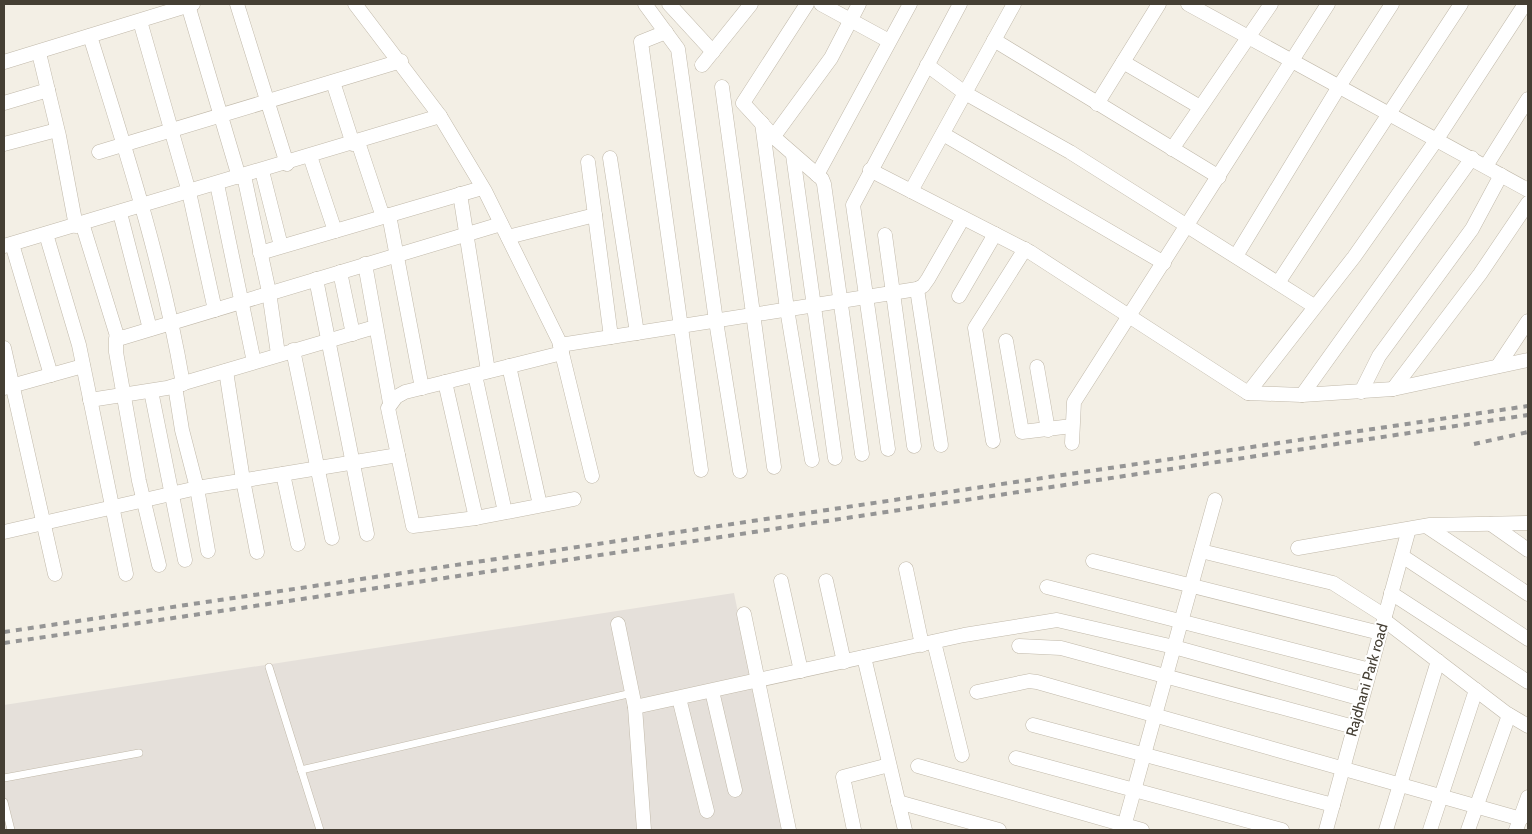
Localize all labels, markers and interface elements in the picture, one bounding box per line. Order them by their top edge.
street label: Rajdhani Park road [1342,621,1392,739]

